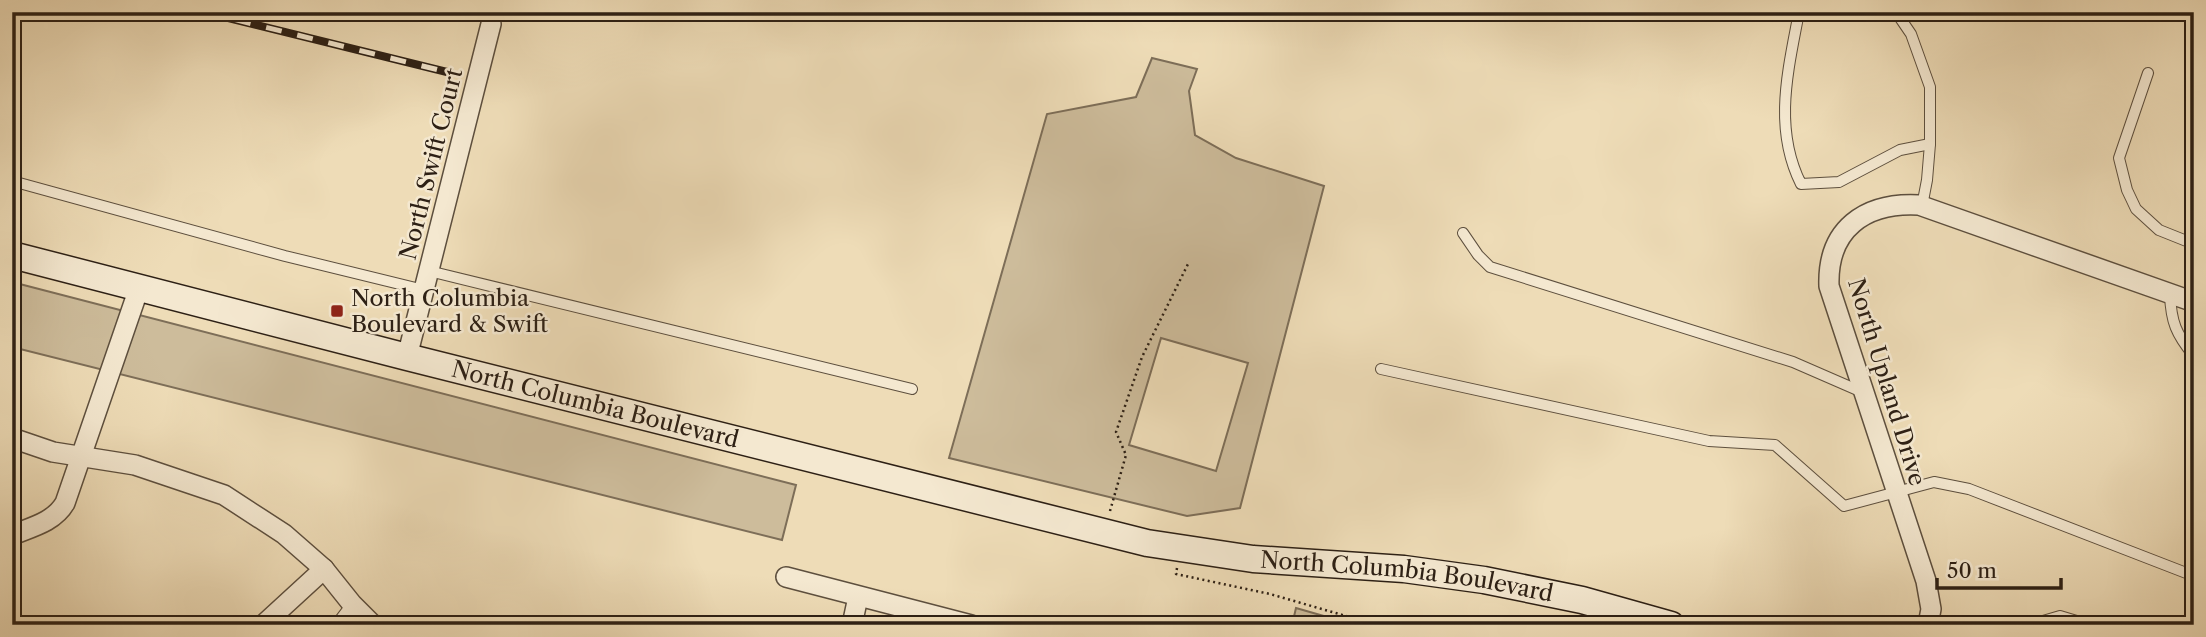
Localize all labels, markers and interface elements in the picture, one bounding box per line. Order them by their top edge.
street label: North Swift Court [394,65,468,263]
street label: North Upland Drive [1842,275,1932,489]
place label: North Columbia Boulevard & Swift [351,284,548,338]
marker: North Columbia Boulevard & Swift [329,303,345,319]
street label: North Columbia Boulevard [449,355,742,454]
street label: North Columbia Boulevard [1259,546,1556,608]
scale bar [1937,546,2061,590]
text: 50 m [1947,558,1997,583]

